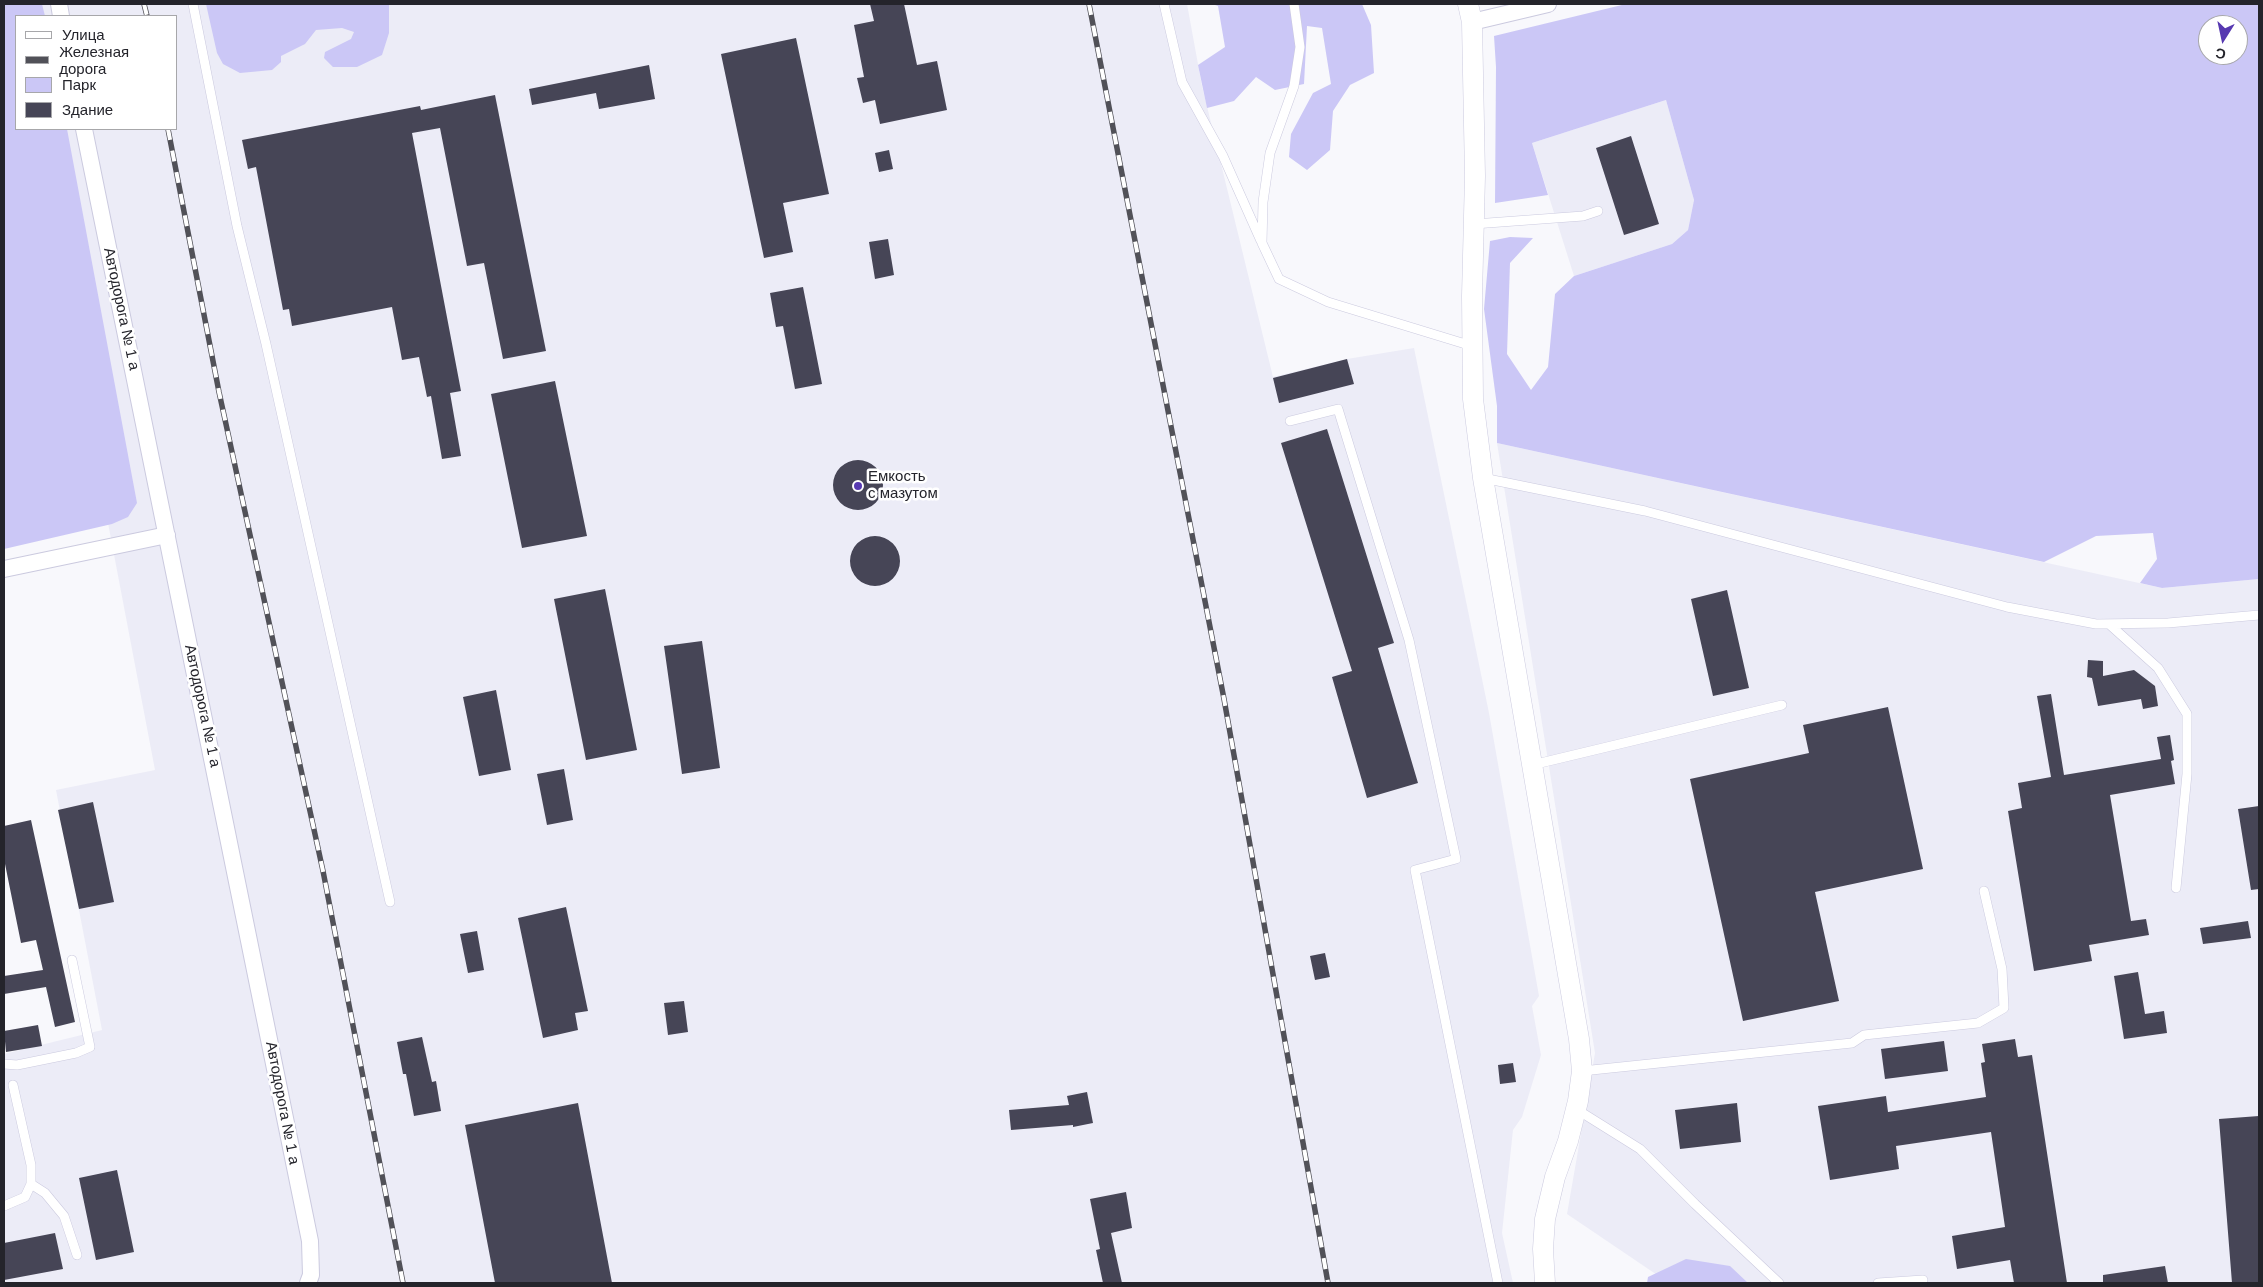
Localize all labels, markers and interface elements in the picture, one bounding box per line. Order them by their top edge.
legend [15,15,178,130]
north arrow [2198,15,2248,65]
text: Улица [62,26,105,43]
text: Железная дорога [59,43,129,77]
text: С [2214,45,2227,63]
text: Парк [62,76,96,93]
text: Здание [62,101,113,118]
street label: Автодорога № 1 а [99,246,143,372]
place label: Емкость с мазутом [868,468,938,503]
marker: Емкость с мазутом [852,480,864,492]
street label: Автодорога № 1 а [180,643,224,769]
street label: Автодорога № 1 а [261,1040,303,1166]

